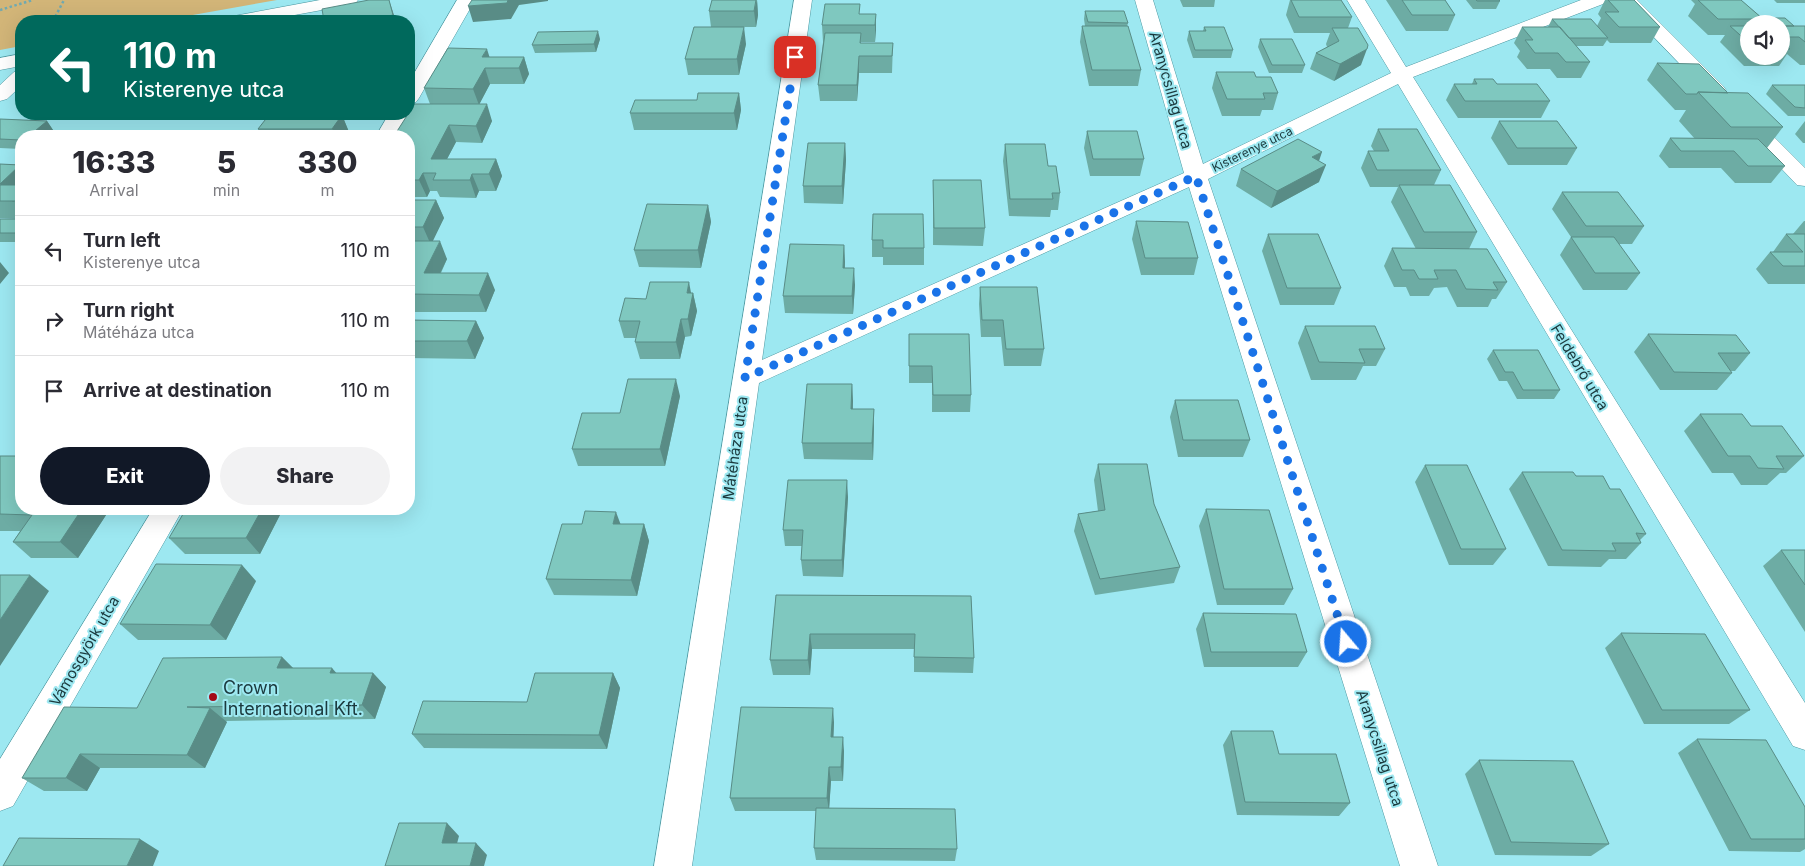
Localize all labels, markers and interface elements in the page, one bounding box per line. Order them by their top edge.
map controls [1740,15,1790,65]
button: sound [1740,15,1790,65]
street label: Aranycsillag utca [1145,29,1197,151]
text: 110 m [123,34,217,76]
icon: left [40,35,105,100]
pin [774,36,816,78]
icon: arrive [781,43,809,71]
text: Kisterenye utca [123,76,284,102]
street label: Kisterenye utca [1209,123,1295,175]
text: 16:33 [72,144,155,180]
text: 5 [217,144,236,180]
text: 330 [297,144,358,180]
text: Arrival [89,180,139,200]
text: min [213,180,240,200]
text: m [321,180,335,200]
text: Turn left [83,229,161,252]
icon: left [40,237,68,265]
text: 110 m [341,239,390,262]
text: Kisterenye utca [83,252,200,272]
text: Turn right [83,299,174,322]
icon: right [40,307,68,335]
text: 110 m [341,309,390,332]
street label: Feldebrő utca [1547,320,1613,414]
text: Mátéháza utca [83,322,194,342]
icon: arrive [40,377,68,405]
text: Arrive at destination [83,379,272,402]
text: 110 m [341,379,390,402]
street label: Mátéháza utca [718,395,752,501]
button: Exit [40,447,210,505]
button: Share [220,447,390,505]
street label: Vámosgyörk utca [45,593,123,709]
position arrow [1319,615,1371,667]
place label: Crown International Kft. [223,677,363,719]
street label: Aranycsillag utca [1352,687,1408,809]
marker: Crown International Kft. [207,691,219,703]

